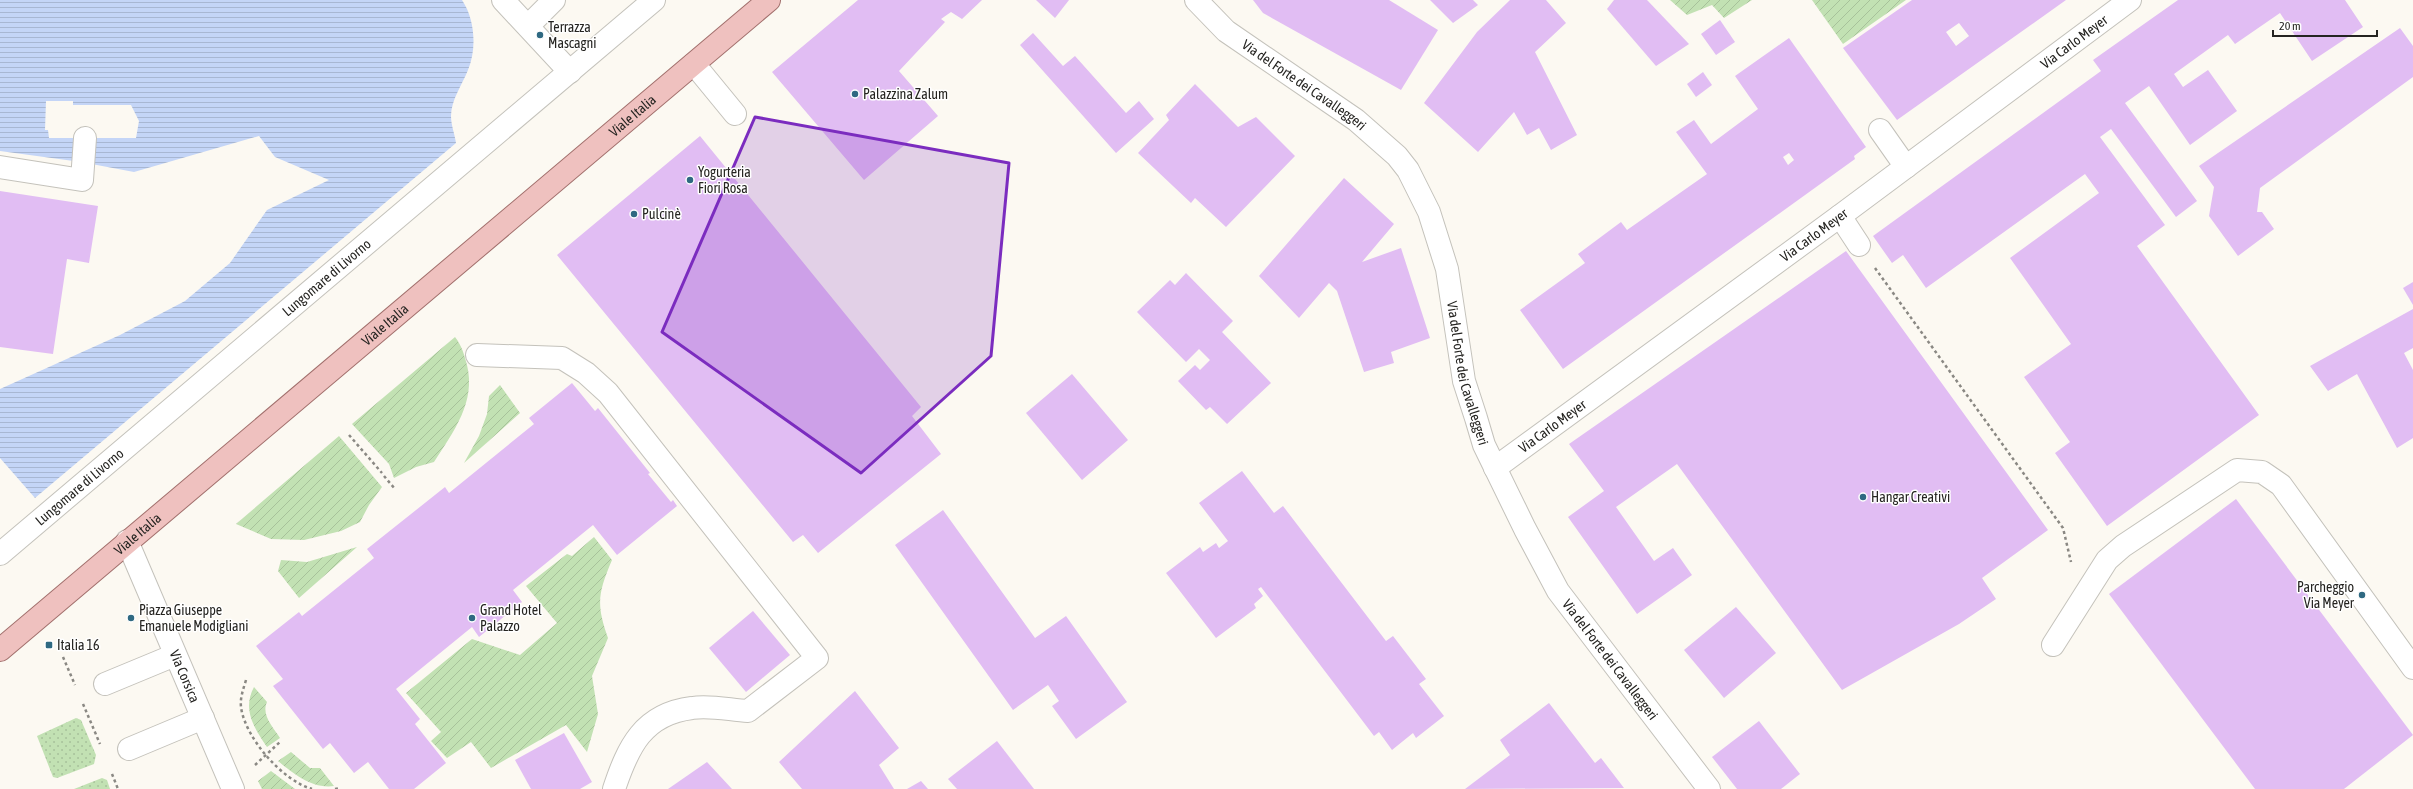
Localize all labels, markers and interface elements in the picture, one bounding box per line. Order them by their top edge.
street label: Via Carlo Meyer [2037,11,2111,72]
scale bar [2273,12,2377,38]
place label: Terrazza Mascagni [548,19,597,51]
text: 20 m [2279,19,2301,33]
marker: Terrazza Mascagni [535,30,545,40]
street label: Via del Forte dei Cavalleggeri [1239,36,1370,133]
place label: Palazzina Zalum [863,86,948,102]
marker: Palazzina Zalum [850,89,860,99]
street label: Viale Italia [606,91,659,140]
place label: Yogurteria Fiori Rosa [698,164,751,196]
marker: Yogurteria Fiori Rosa [685,175,695,185]
street label: Via Carlo Meyer [1777,205,1851,265]
place label: Pulcinè [642,206,681,222]
marker: Pulcinè [629,209,639,219]
street label: Lungomare di Livorno [279,236,374,319]
street label: Viale Italia [358,300,412,349]
street label: Via del Forte dei Cavalleggeri [1444,300,1492,447]
street label: Via Carlo Meyer [1516,396,1590,456]
street label: Lungomare di Livorno [32,445,127,529]
place label: Hangar Creativi [1871,489,1950,505]
marker: Hangar Creativi [1858,492,1868,502]
street label: Viale Italia [111,510,164,558]
place label: Parcheggio Via Meyer [2297,579,2355,611]
marker: Parcheggio Via Meyer [2357,590,2367,600]
street label: Via del Forte dei Cavalleggeri [1559,596,1661,723]
place label: Piazza Giuseppe Emanuele Modigliani [139,602,249,634]
place label: Grand Hotel Palazzo [480,602,542,634]
marker: Piazza Giuseppe Emanuele Modigliani [126,613,136,623]
marker: Grand Hotel Palazzo [467,613,477,623]
place label: Italia 16 [57,637,100,653]
marker: Italia 16 [44,640,54,650]
street label: Via Corsica [167,648,203,705]

